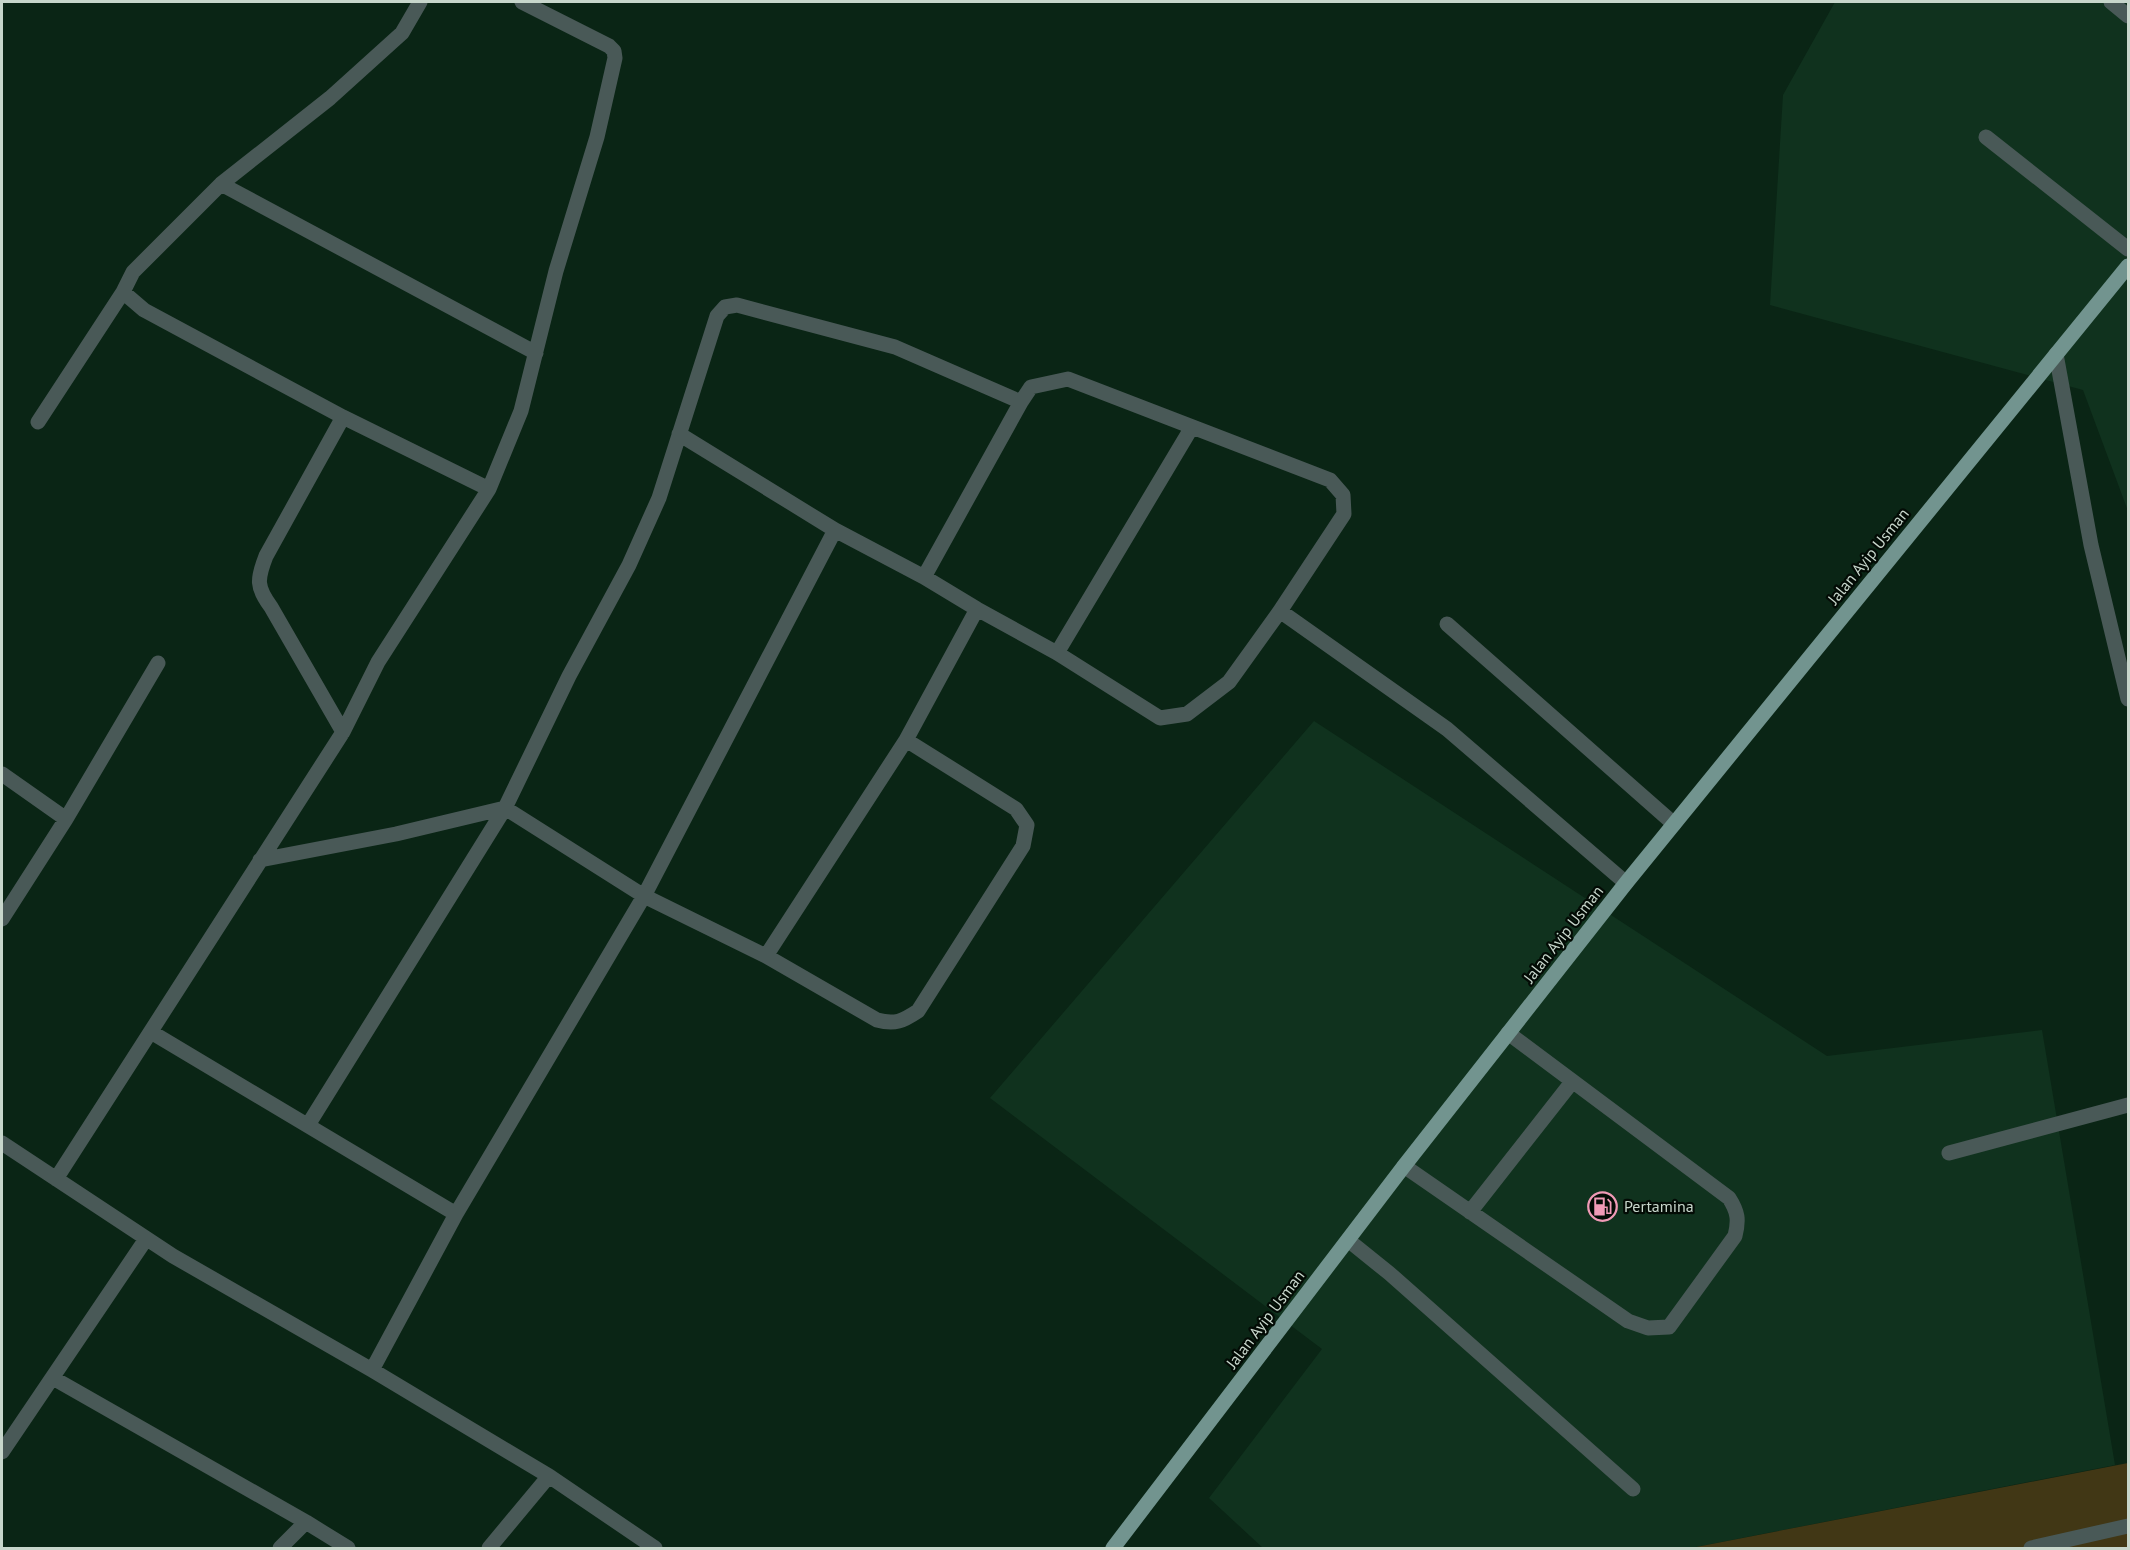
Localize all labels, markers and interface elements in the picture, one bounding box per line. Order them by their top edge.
street label: Jalan Ayip Usman [1822,504,1913,609]
street label: Jalan Ayip Usman [1518,881,1607,987]
fuel station icon: Pertamina [1587,1190,1619,1222]
place label: Pertamina [1624,1196,1694,1216]
street label: Jalan Ayip Usman [1221,1266,1309,1373]

